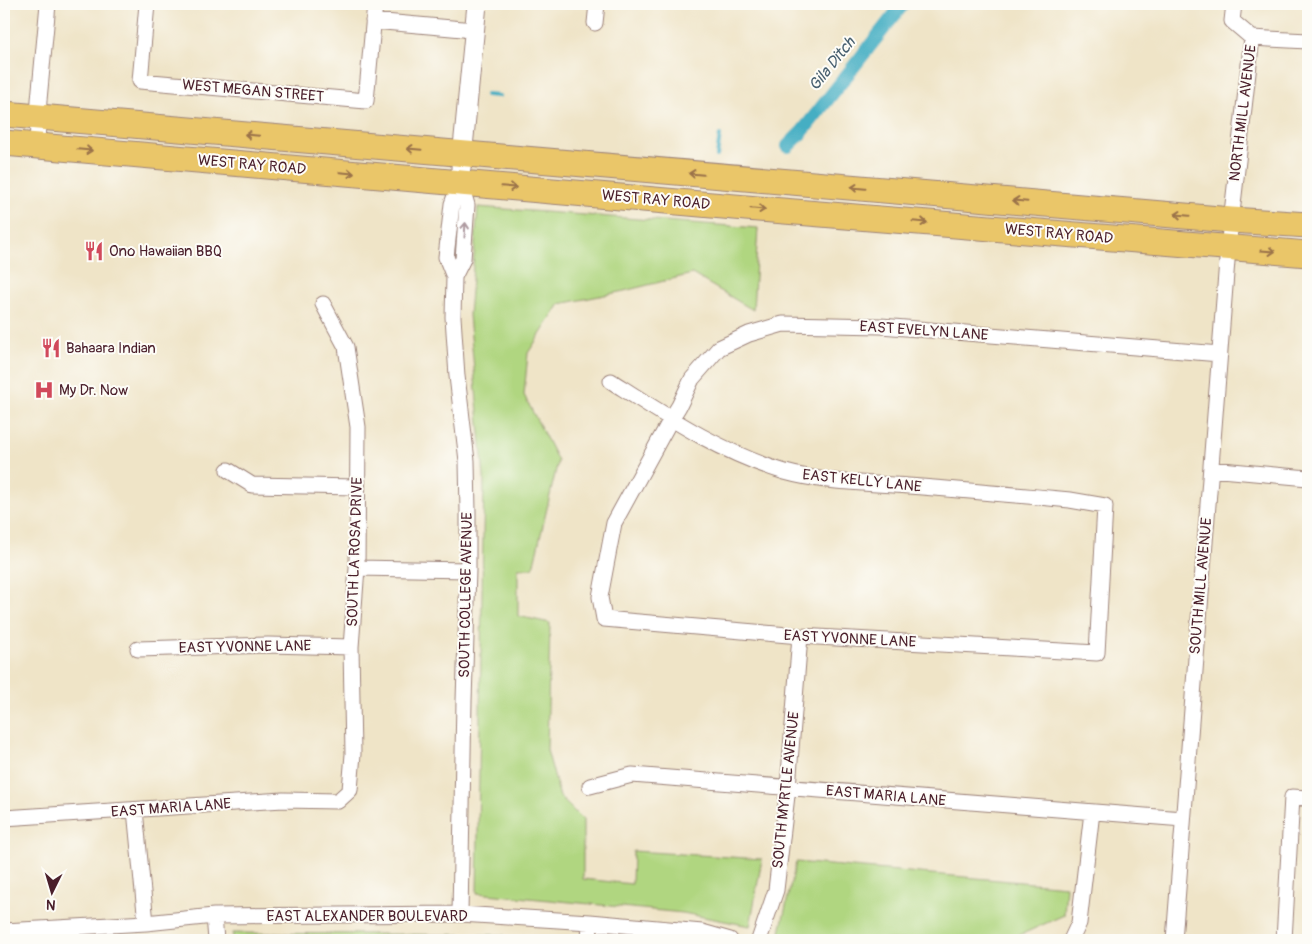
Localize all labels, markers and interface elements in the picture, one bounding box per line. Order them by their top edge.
water label: Gila Ditch [804,32,861,95]
street label: NORTH MILL AVENUE [1225,43,1261,182]
street label: WEST MEGAN STREET [181,75,325,107]
one-way arrow [245,131,261,140]
one-way arrow [77,145,93,155]
one-way arrow [406,145,422,154]
street label: WEST RAY ROAD [197,151,307,179]
one-way arrow [339,168,355,177]
one-way arrow [689,169,705,178]
one-way arrow [500,182,516,192]
one-way arrow [851,183,867,192]
street label: WEST RAY ROAD [601,186,711,214]
one-way arrow [1013,197,1029,206]
one-way arrow [749,204,765,213]
one-way arrow [1174,211,1190,220]
one-way arrow [911,217,927,227]
street label: WEST RAY ROAD [1004,220,1114,248]
one-way arrow [461,223,470,239]
restaurant icon: Ono Hawaiian BBQ [83,240,105,262]
place label: Ono Hawaiian BBQ [109,242,222,261]
one-way arrow [1260,246,1276,256]
street label: EAST EVELYN LANE [859,317,989,345]
restaurant icon: Bahaara Indian [40,337,62,359]
place label: Bahaara Indian [66,339,156,358]
hospital icon: My Dr. Now [33,379,55,401]
place label: My Dr. Now [59,381,128,400]
street label: EAST KELLY LANE [801,465,923,497]
street label: SOUTH LA ROSA DRIVE [343,477,367,627]
street label: SOUTH COLLEGE AVENUE [455,512,477,678]
street label: SOUTH MILL AVENUE [1186,517,1216,655]
street label: EAST YVONNE LANE [783,626,917,652]
street label: EAST YVONNE LANE [179,636,312,658]
street label: SOUTH MYRTLE AVENUE [768,710,804,870]
street label: EAST MARIA LANE [825,781,947,811]
street label: EAST MARIA LANE [110,794,232,822]
north arrow [28,866,78,916]
text: N [45,896,56,913]
street label: EAST ALEXANDER BOULEVARD [266,907,468,926]

